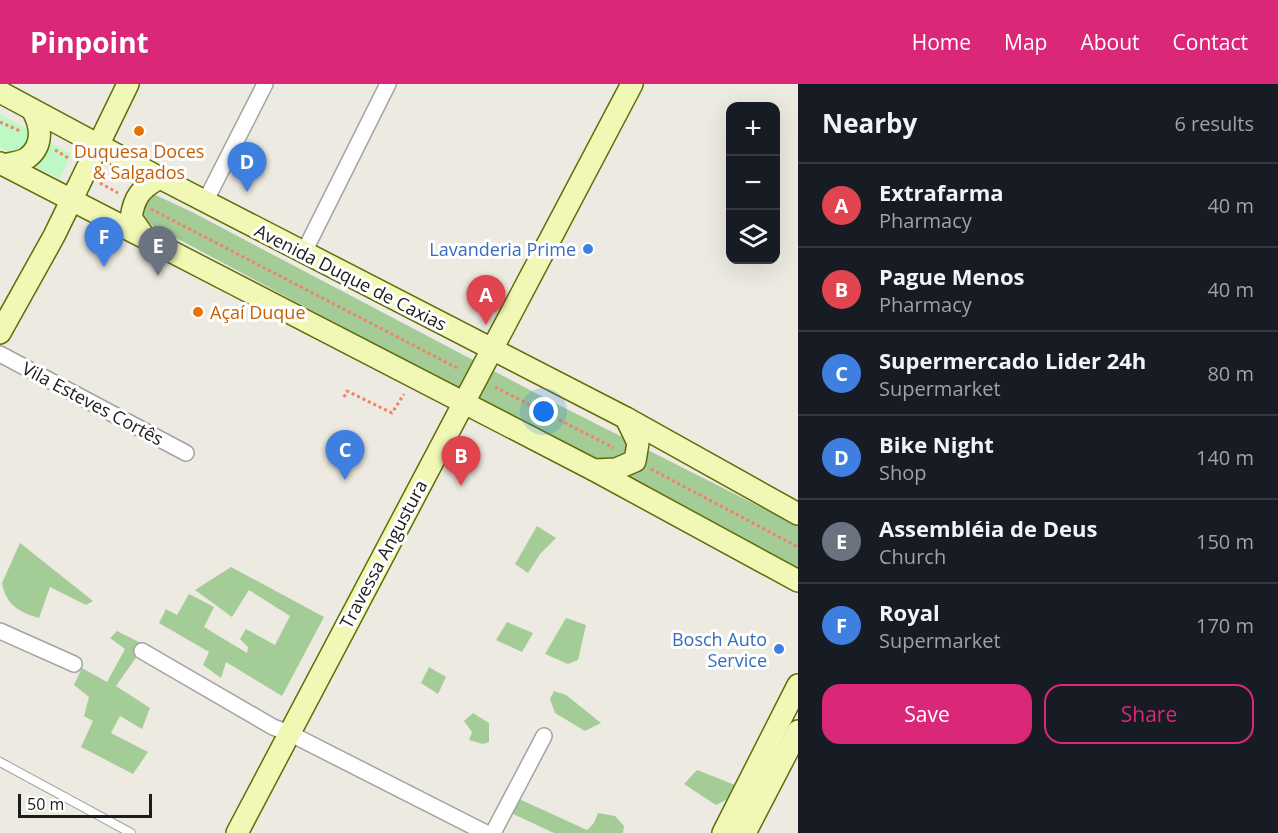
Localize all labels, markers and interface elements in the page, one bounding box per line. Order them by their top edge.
text: Pinpoint [30,23,149,61]
text: Home [912,28,971,56]
text: Map [1004,28,1047,56]
text: About [1080,28,1140,56]
text: Contact [1173,28,1248,56]
map controls [726,102,780,264]
button: + [726,102,780,156]
text: Nearby [822,105,917,141]
text: 6 results [1174,110,1254,137]
marker: Duquesa Doces & Salgados [132,124,146,138]
place label: Duquesa Doces & Salgados [74,139,204,184]
pin: D [228,142,266,192]
button: − [726,156,780,210]
text: Extrafarma [879,177,1004,207]
text: A [835,192,848,219]
text: 40 m [1207,192,1254,219]
text: Pharmacy [879,207,972,234]
button: layers [726,210,780,264]
pin: F [84,218,124,267]
street label: Avenida Duque de Caxias [251,218,451,336]
pin: E [138,226,178,276]
place label: Lavanderia Prime [429,237,576,261]
marker: Lavanderia Prime [581,242,595,256]
text: Pague Menos [879,261,1024,291]
pin: A [466,276,506,325]
text: B [835,276,848,303]
text: 40 m [1207,276,1254,303]
text: Pharmacy [879,291,972,318]
place label: Açaí Duque [210,300,305,324]
marker: Açaí Duque [191,305,205,319]
text: Supermercado Lider 24h [879,345,1146,375]
street label: Vila Esteves Cortês [18,356,168,450]
text: C [835,360,848,387]
text: 80 m [1207,360,1254,387]
text: Supermarket [879,375,1001,402]
your location [529,397,558,426]
text: Bike Night [879,429,994,459]
pin: C [326,430,364,480]
pin: B [442,436,480,486]
text: D [834,444,849,471]
text: 140 m [1196,444,1254,471]
text: Shop [879,459,927,486]
street label: Travessa Angustura [334,476,432,632]
text: Assembléia de Deus [879,513,1097,543]
text: E [836,528,847,555]
text: 150 m [1196,528,1254,555]
text: Church [879,543,946,570]
text: Royal [879,597,940,627]
text: F [836,612,847,639]
text: 170 m [1196,612,1254,639]
place label: Bosch Auto Service [672,627,767,672]
text: Supermarket [879,627,1001,654]
marker: Bosch Auto Service [772,642,786,656]
button: Save [822,684,1032,744]
button: Share [1044,684,1254,744]
scale bar [18,791,152,818]
text: 50 m [27,793,64,815]

